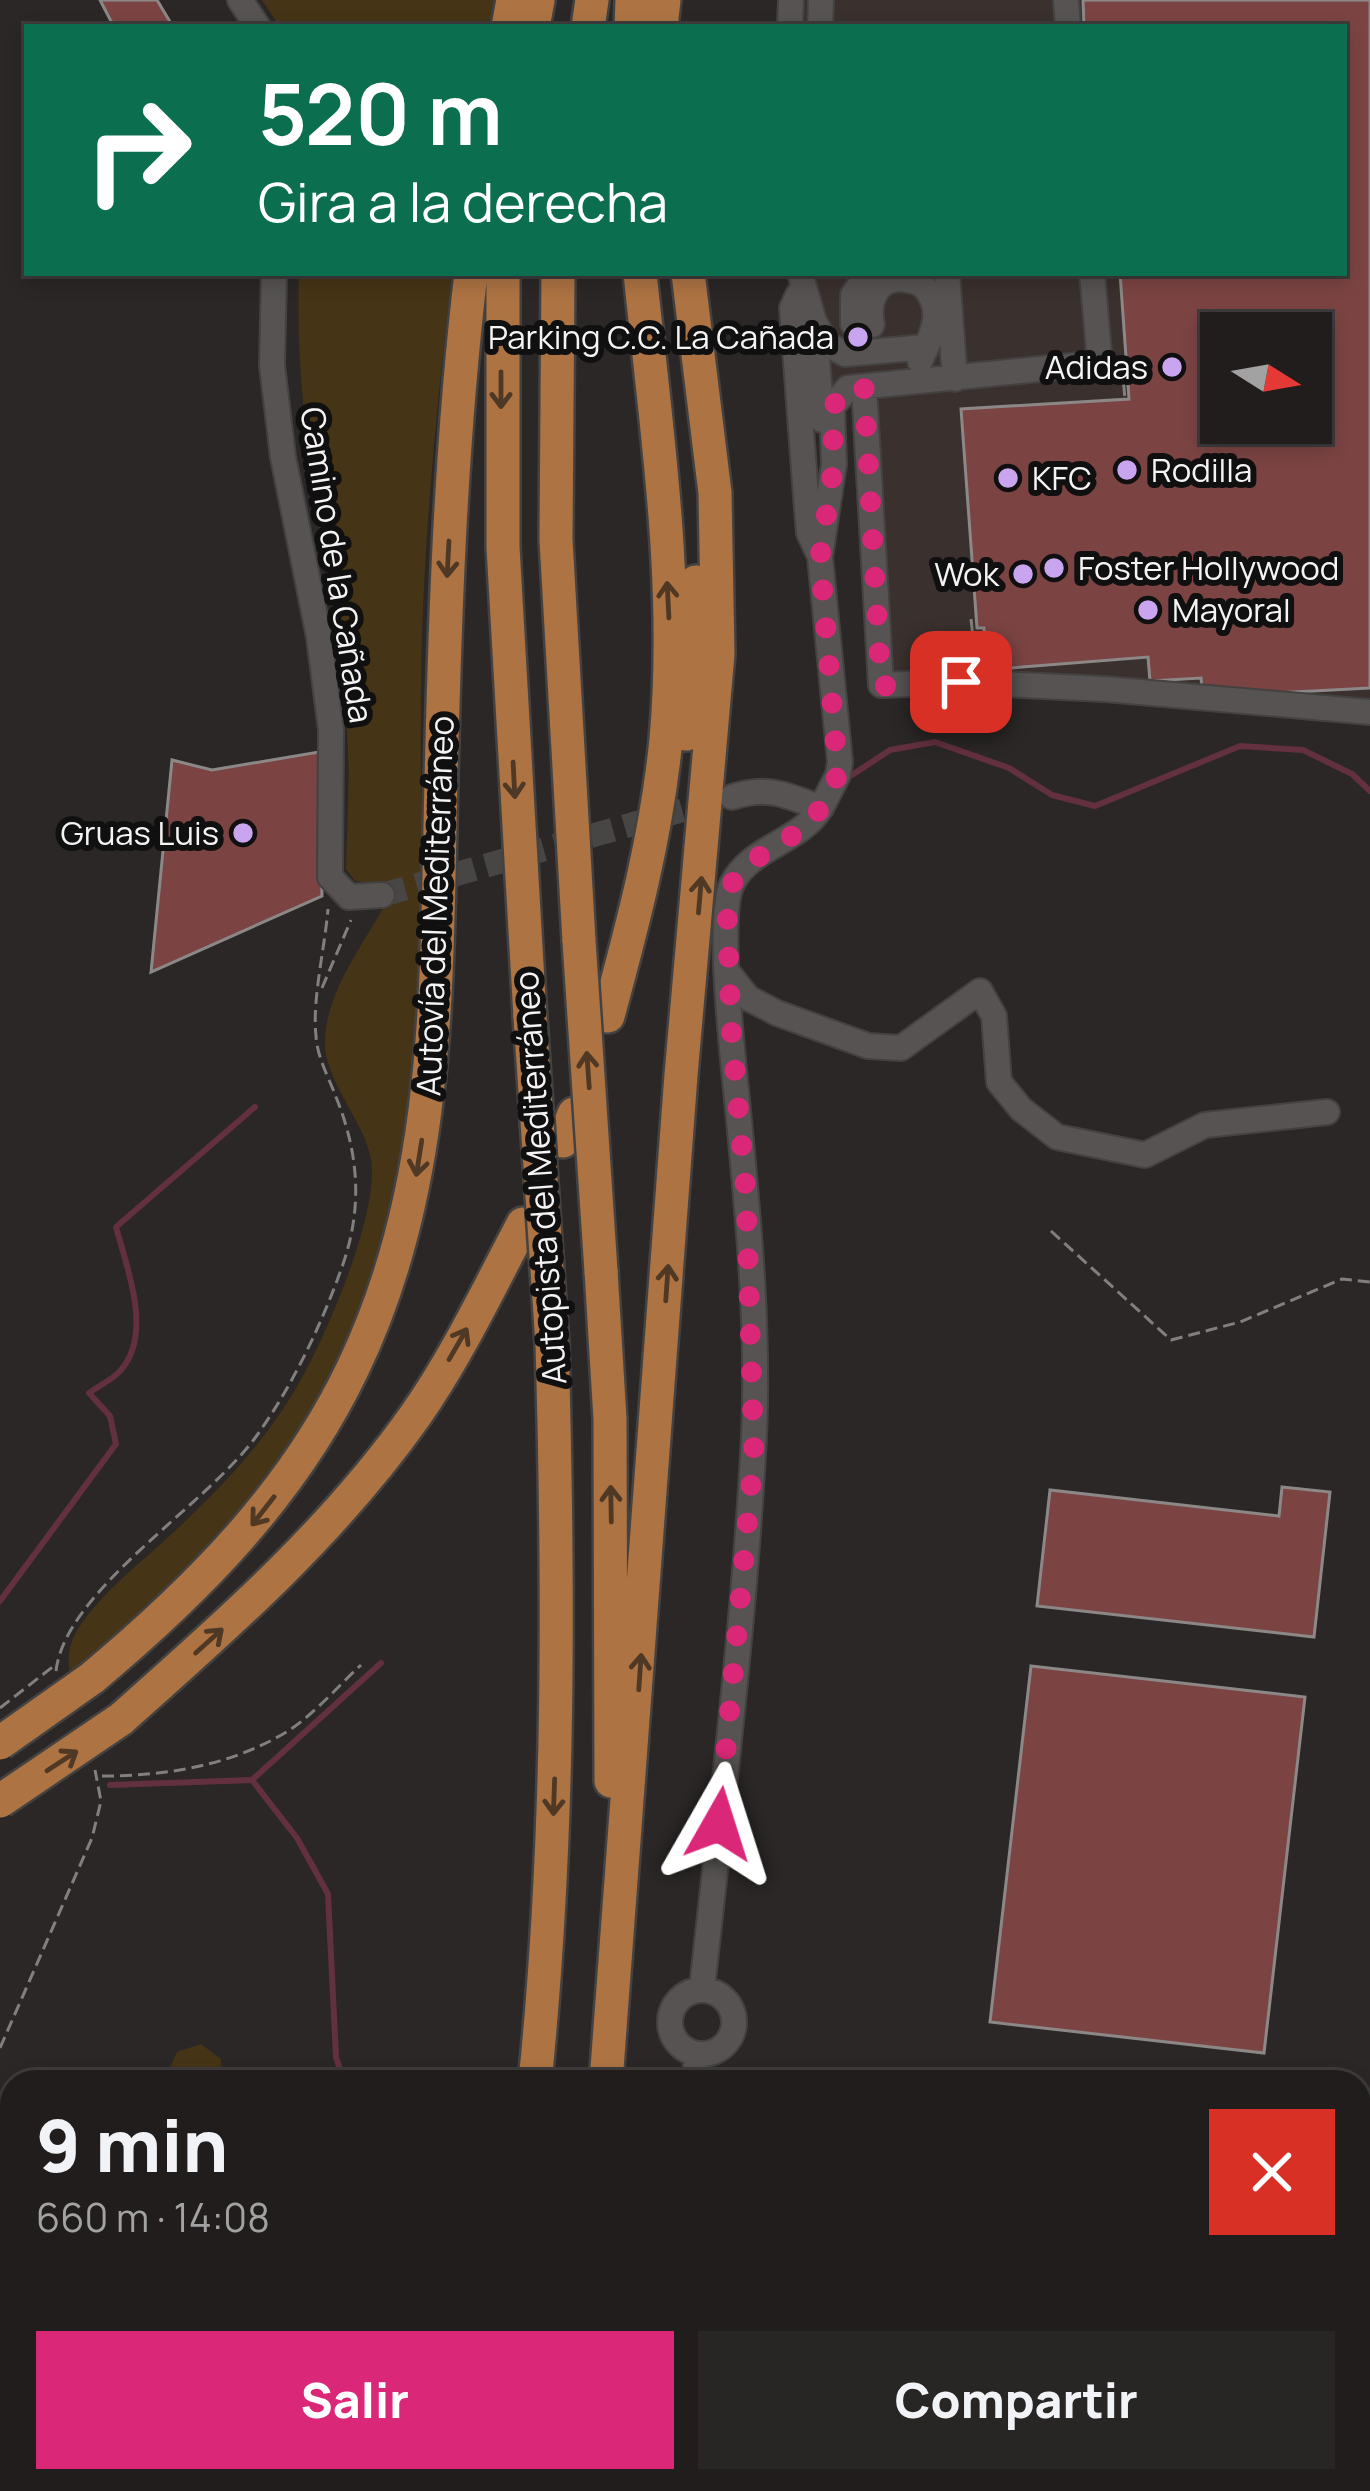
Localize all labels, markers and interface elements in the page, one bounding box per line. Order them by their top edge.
text: 520 m [258,55,503,170]
icon: right [60,72,216,228]
text: Gira a la derecha [258,164,668,238]
north arrow [1200,312,1332,444]
map controls [1200,312,1332,444]
place label: Parking C.C. La Cañada [488,314,834,359]
marker: Parking C.C. La Cañada [845,324,871,350]
place label: Adidas [1045,344,1148,389]
marker: Adidas [1159,354,1185,380]
one-way arrow [490,370,512,409]
street label: Camino de la Cañada [290,404,385,726]
place label: Rodilla [1151,447,1252,492]
place label: KFC [1032,455,1092,500]
marker: Rodilla [1114,457,1140,483]
marker: KFC [995,465,1021,491]
one-way arrow [436,539,459,578]
place label: Foster Hollywood [1078,545,1339,590]
place label: Wok [934,551,1001,596]
marker: Foster Hollywood [1041,555,1067,581]
marker: Wok [1010,561,1036,587]
one-way arrow [656,581,679,620]
place label: Mayoral [1172,587,1291,632]
marker: Mayoral [1135,597,1161,623]
pin [910,631,1012,733]
icon: arrive [928,649,994,715]
street label: Autovía del Mediterráneo [405,715,464,1097]
one-way arrow [503,760,526,799]
place label: Gruas Luis [61,810,219,855]
marker: Gruas Luis [230,820,256,846]
one-way arrow [689,876,712,915]
street label: Autopista del Mediterráneo [503,970,576,1386]
one-way arrow [576,1051,599,1090]
one-way arrow [407,1138,430,1177]
one-way arrow [656,1264,679,1303]
one-way arrow [446,1328,470,1362]
one-way arrow [600,1485,623,1524]
one-way arrow [250,1494,277,1526]
one-way arrow [193,1628,224,1655]
one-way arrow [629,1653,652,1692]
one-way arrow [44,1749,78,1774]
position arrow [656,1761,782,1887]
one-way arrow [542,1777,565,1816]
text: 9 min [36,2095,228,2194]
button: close [1209,2109,1335,2235]
text: 660 m · 14:08 [36,2190,270,2244]
button: Salir [36,2331,674,2469]
button: Compartir [698,2331,1335,2469]

